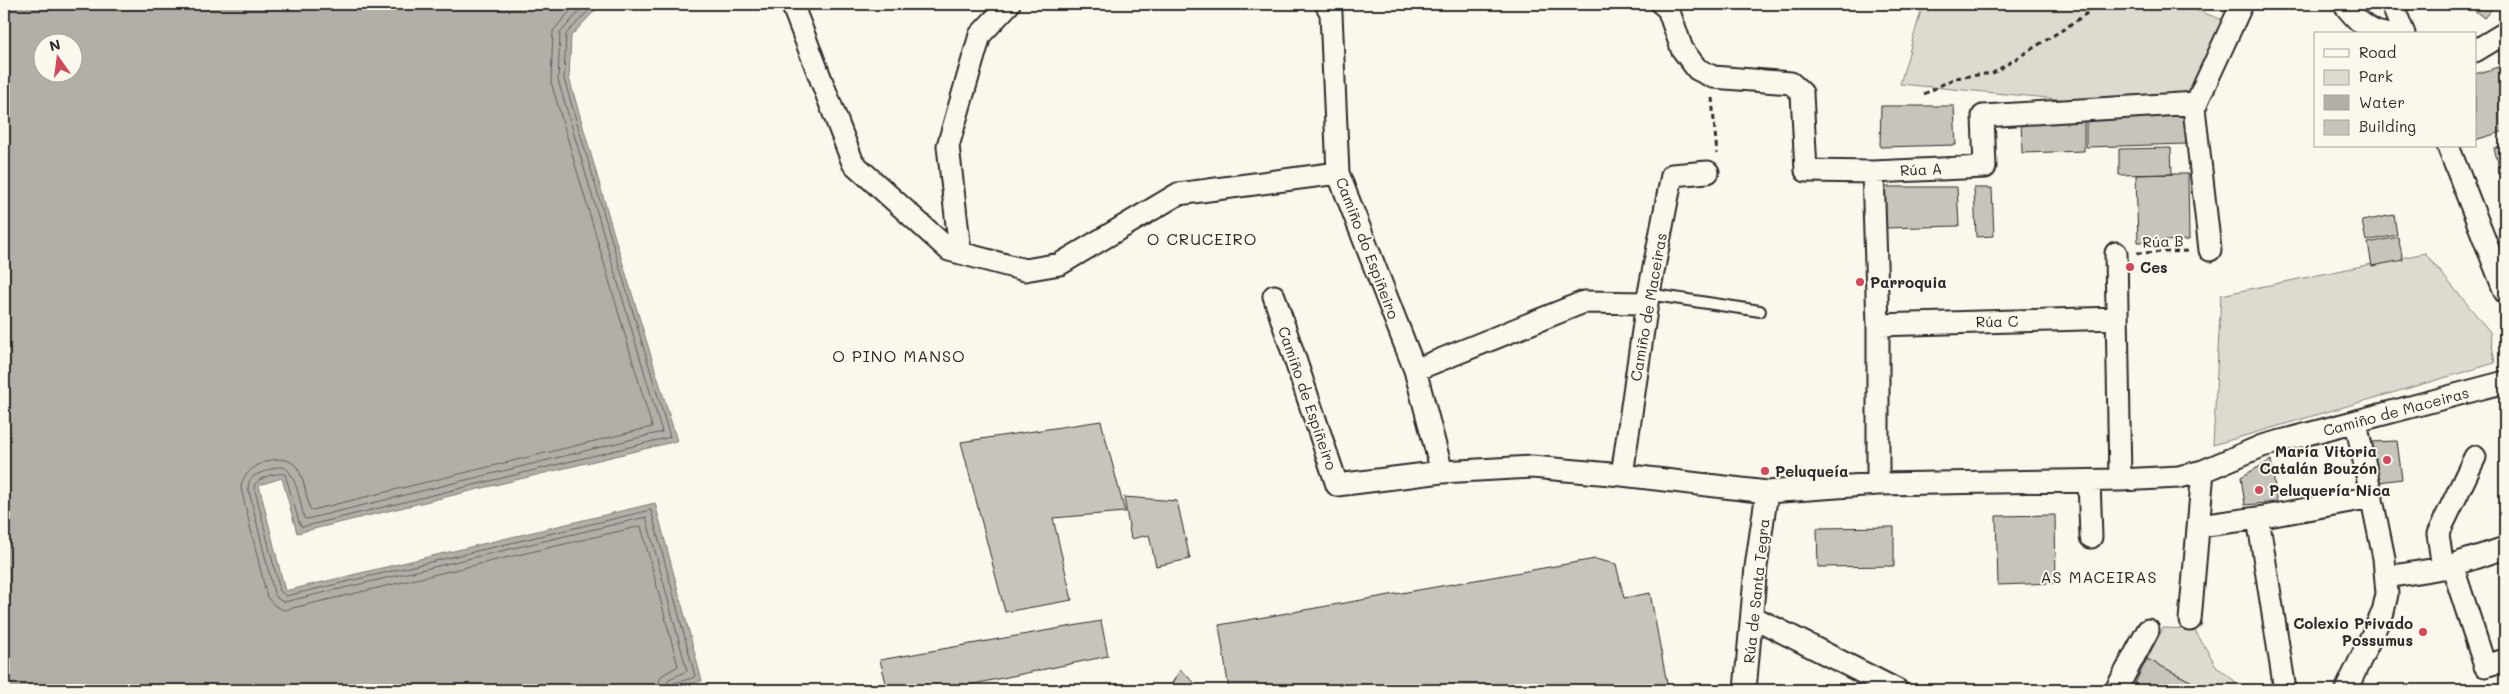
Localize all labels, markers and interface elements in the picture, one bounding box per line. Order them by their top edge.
north arrow [32,32,82,82]
legend [2314,32,2476,148]
text: N [47,34,62,55]
text: Road [2359,42,2396,62]
text: Park [2359,66,2393,86]
text: Water [2359,92,2405,112]
text: Building [2359,116,2416,136]
street label: Rúa A [1899,158,1943,180]
street label: Camiño do Espiñeiro [1332,174,1404,322]
district label: O CRUCEIRO [1147,228,1257,249]
street label: Rúa B [2142,230,2184,252]
street label: Camiño de Maceiras [1625,231,1671,383]
place label: Ces [2140,257,2168,277]
marker: Ces [2124,261,2136,273]
place label: Parroquia [1870,272,1947,292]
marker: Parroquia [1854,276,1866,288]
street label: Rúa C [1975,311,2019,331]
street label: Camiño de Espiñeiro [1274,324,1342,473]
district label: O PINO MANSO [832,345,966,366]
street label: Camiño de Maceiras [2321,382,2471,440]
place label: María Vitoria Catalán Bouzón [2260,441,2377,478]
marker: María Vitoria Catalán Bouzón [2381,454,2393,466]
place label: Peluqueía [1775,461,1849,481]
marker: Peluqueía [1759,465,1771,477]
place label: Peluquería Nica [2269,480,2390,500]
marker: Peluquería Nica [2253,484,2265,496]
street label: Rúa de Santa Tegra [1738,518,1774,664]
district label: AS MACEIRAS [2040,566,2158,587]
place label: Colexio Privado Possumus [2293,613,2413,650]
marker: Colexio Privado Possumus [2417,626,2429,638]

